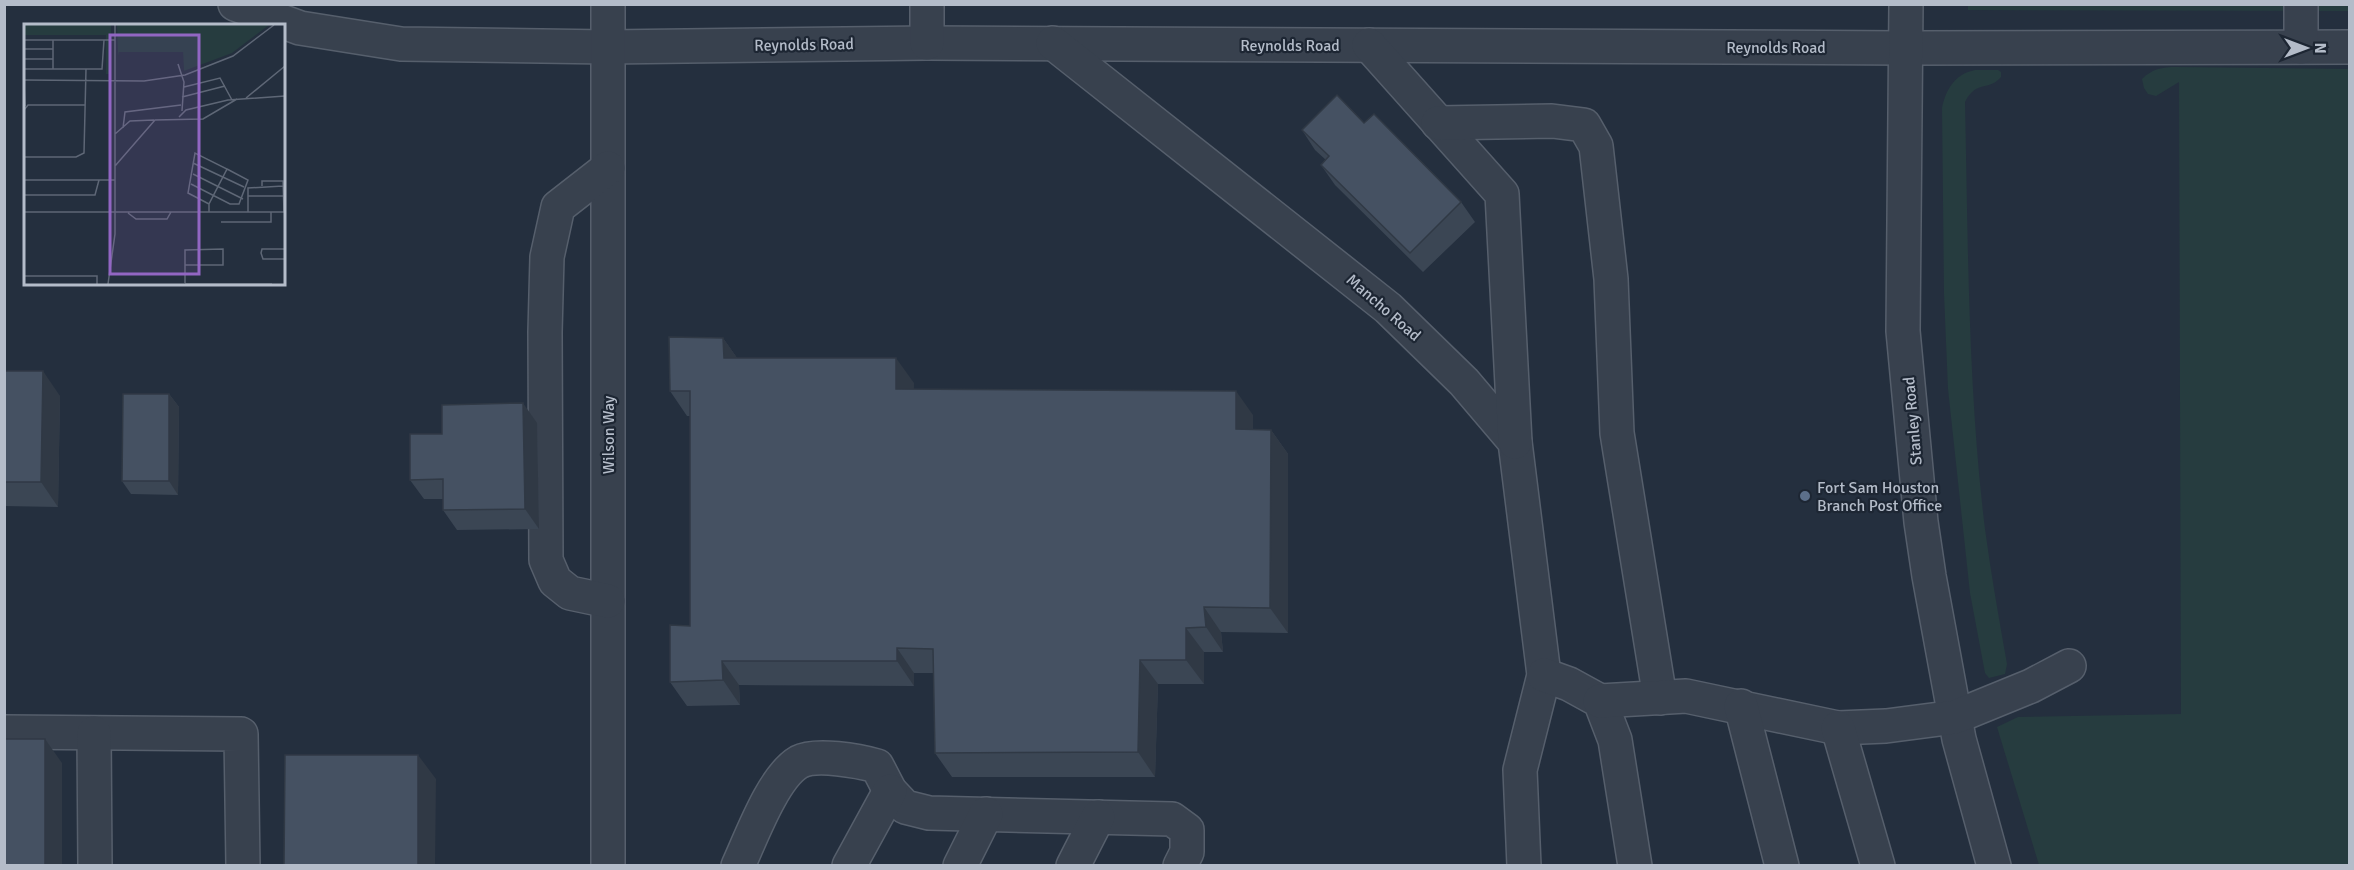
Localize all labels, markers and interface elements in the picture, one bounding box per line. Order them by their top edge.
north arrow [2276,18,2336,78]
inset map [24,24,285,285]
street label: Reynolds Road [754,34,854,56]
street label: Reynolds Road [1240,36,1340,56]
street label: Reynolds Road [1726,38,1826,58]
text: N [2310,42,2330,54]
street label: Mancho Road [1342,270,1425,346]
street label: Stanley Road [1899,376,1927,466]
street label: Wilson Way [599,395,619,474]
place label: Fort Sam Houston Branch Post Office [1817,478,1942,516]
marker: Fort Sam Houston Branch Post Office [1798,489,1812,503]

